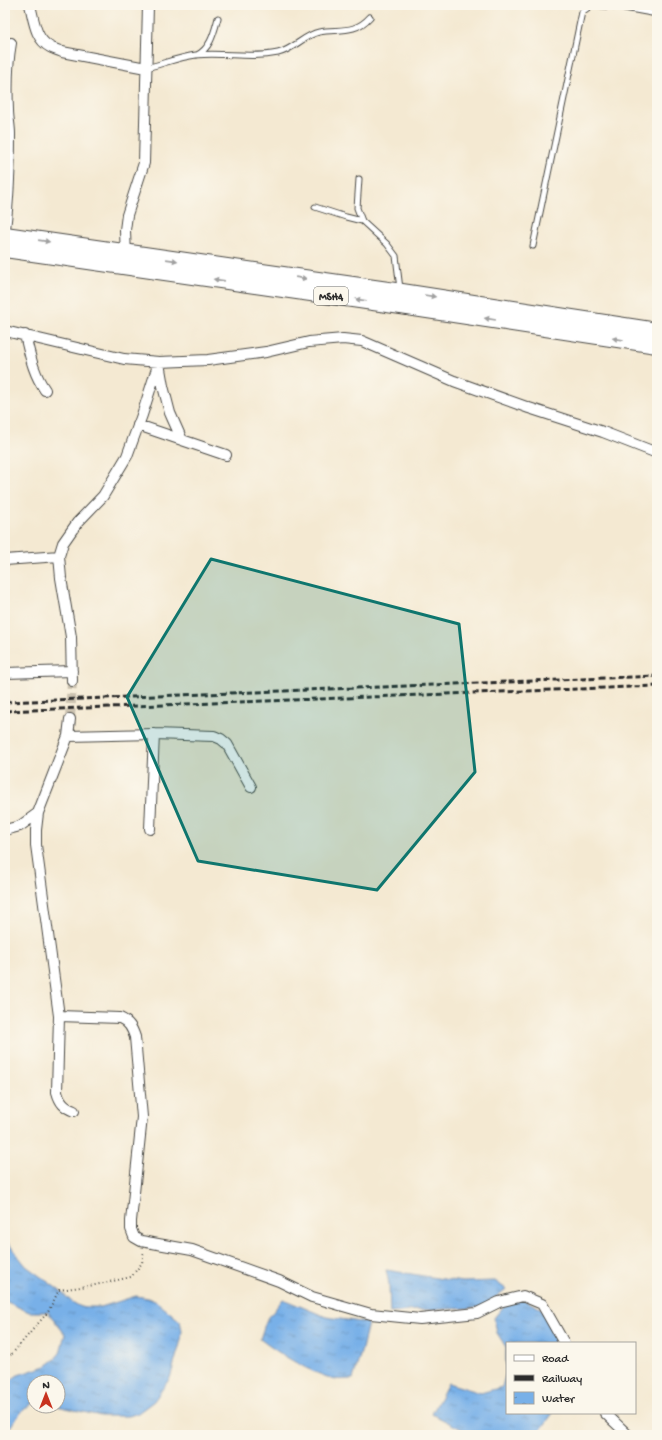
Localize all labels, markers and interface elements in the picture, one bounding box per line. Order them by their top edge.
one-way arrow [37,238,50,244]
one-way arrow [166,257,178,263]
one-way arrow [295,275,307,281]
one-way arrow [213,277,225,283]
road number: MSH4 [314,287,348,305]
one-way arrow [424,293,436,299]
one-way arrow [355,297,367,303]
one-way arrow [484,316,496,322]
one-way arrow [612,336,625,342]
legend [506,1342,636,1414]
text: Road [542,1353,569,1367]
text: Railway [542,1373,582,1387]
north arrow [26,1374,66,1414]
text: N [42,1380,50,1392]
text: Water [542,1393,576,1407]

